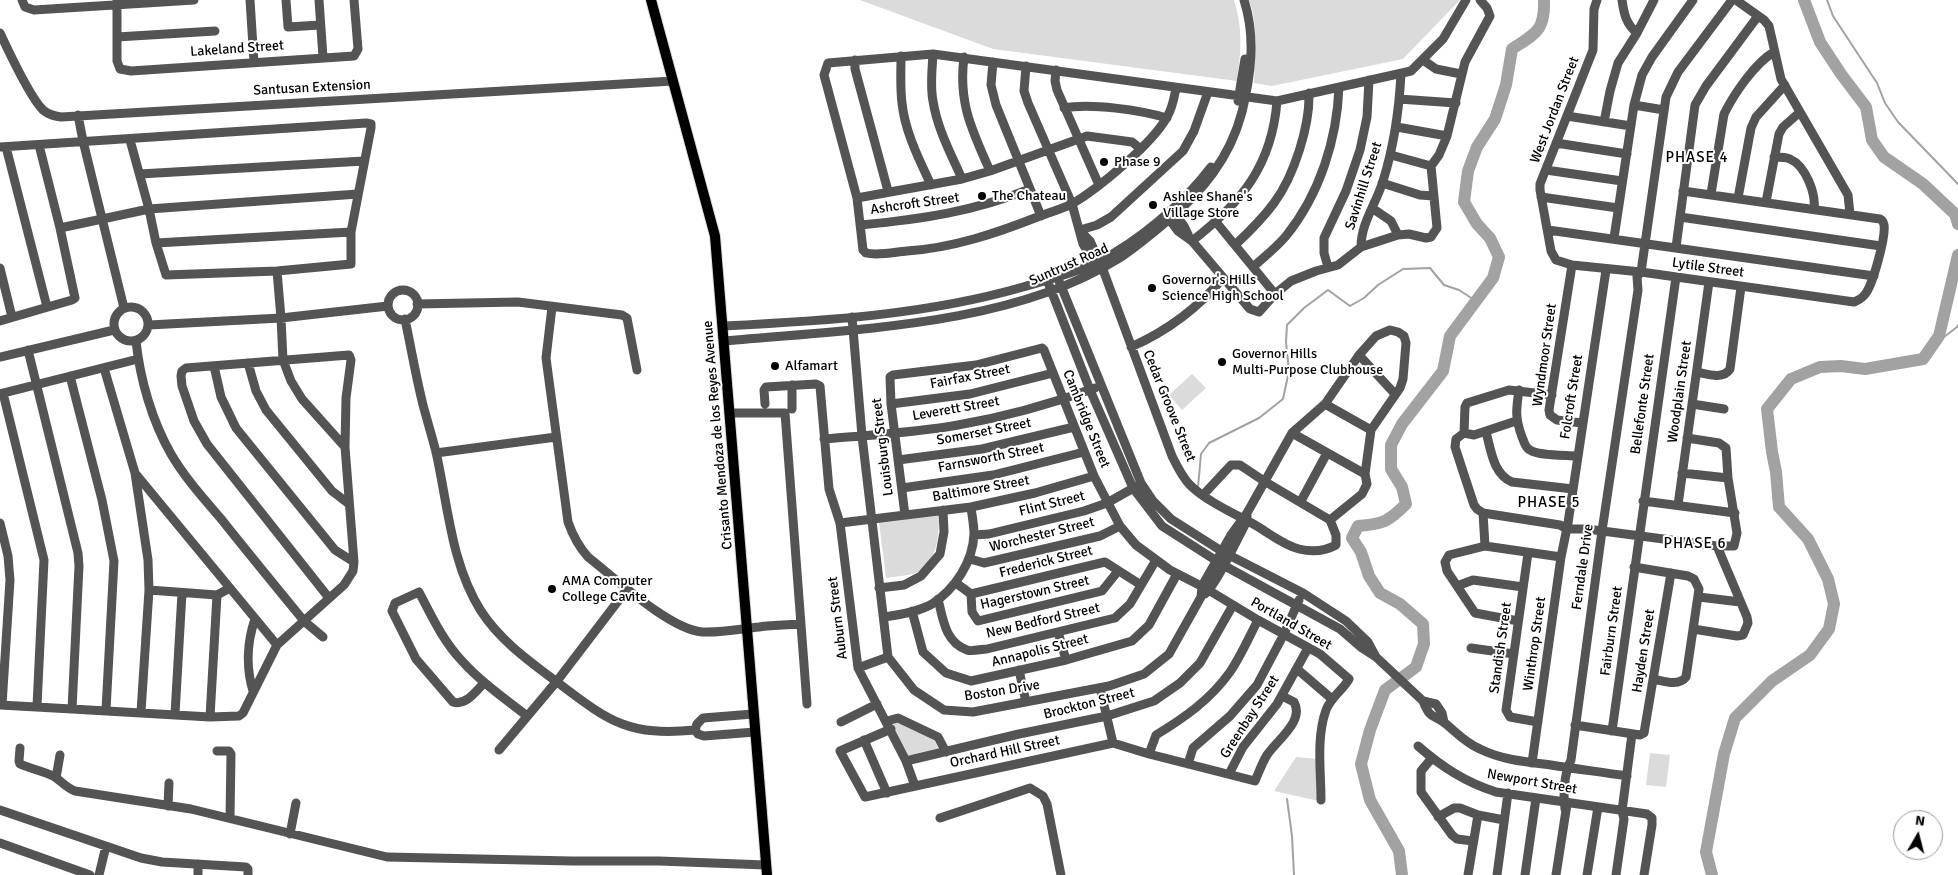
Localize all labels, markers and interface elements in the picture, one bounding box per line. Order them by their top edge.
street label: Lakeland Street [190,37,284,61]
street label: West Jordan Street [1527,54,1583,166]
street label: Santusan Extension [253,77,371,99]
street label: Savinhill Street [1342,140,1386,232]
district label: PHASE 4 [1665,149,1729,167]
place label: Phase 9 [1114,154,1160,170]
marker: Phase 9 [1098,156,1110,168]
place label: The Chateau [992,188,1066,204]
street label: Ashcroft Street [869,189,961,219]
place label: Ashlee Shane's Village Store [1163,189,1253,222]
marker: The Chateau [976,190,988,202]
marker: Ashlee Shane's Village Store [1147,199,1159,211]
street label: Suntrust Road [1027,240,1111,290]
street label: Lytile Street [1671,255,1745,281]
place label: Governor's Hills Science High School [1162,272,1284,304]
marker: Governor's Hills Science High School [1146,282,1158,294]
street label: Wyndmoor Street [1529,302,1561,408]
street label: Crisanto Mendoza de los Reyes Avenue [700,320,736,550]
street label: Woodplain Street [1665,340,1695,444]
place label: Governor Hills Multi-Purpose Clubhouse [1232,346,1383,378]
street label: Cedar Groove Street [1139,348,1199,464]
street label: Folcroft Street [1557,353,1587,441]
street label: Bellefonte Street [1628,353,1658,455]
marker: Governor Hills Multi-Purpose Clubhouse [1216,356,1228,368]
place label: Alfamart [785,358,838,374]
marker: Alfamart [769,360,781,372]
street label: Fairfax Street [929,361,1011,393]
street label: Cambridge Street [1059,367,1113,471]
street label: Leverett Street [911,393,1001,425]
street label: Louisburg Street [869,397,897,497]
street label: Somerset Street [935,415,1033,449]
street label: Farnsworth Street [937,439,1045,477]
street label: Baltimore Street [931,472,1031,506]
street label: Flint Street [1017,488,1087,520]
district label: PHASE 5 [1517,494,1581,512]
street label: Worchester Street [988,514,1096,556]
street label: Ferndale Drive [1569,523,1597,611]
district label: PHASE 6 [1663,535,1727,553]
street label: Frederick Street [998,542,1094,582]
street label: Hagerstown Street [979,572,1091,614]
place label: AMA Computer College Cavite [562,573,652,606]
street label: Auburn Street [825,576,851,660]
marker: AMA Computer College Cavite [546,583,558,595]
street label: Fairburn Street [1597,585,1627,677]
street label: Portland Street [1247,594,1335,654]
street label: Winthrop Street [1520,596,1550,692]
street label: New Bedford Street [984,600,1102,642]
street label: Standish Street [1486,601,1516,695]
street label: Hayden Street [1629,608,1659,694]
street label: Annapolis Street [990,631,1090,671]
street label: Greenbay Street [1217,672,1283,762]
street label: Boston Drive [963,677,1041,705]
street label: Brockton Street [1042,685,1136,723]
street label: Orchard Hill Street [949,732,1061,772]
street label: Newport Street [1486,766,1578,798]
north arrow [1893,810,1943,860]
text: N [1914,812,1926,830]

